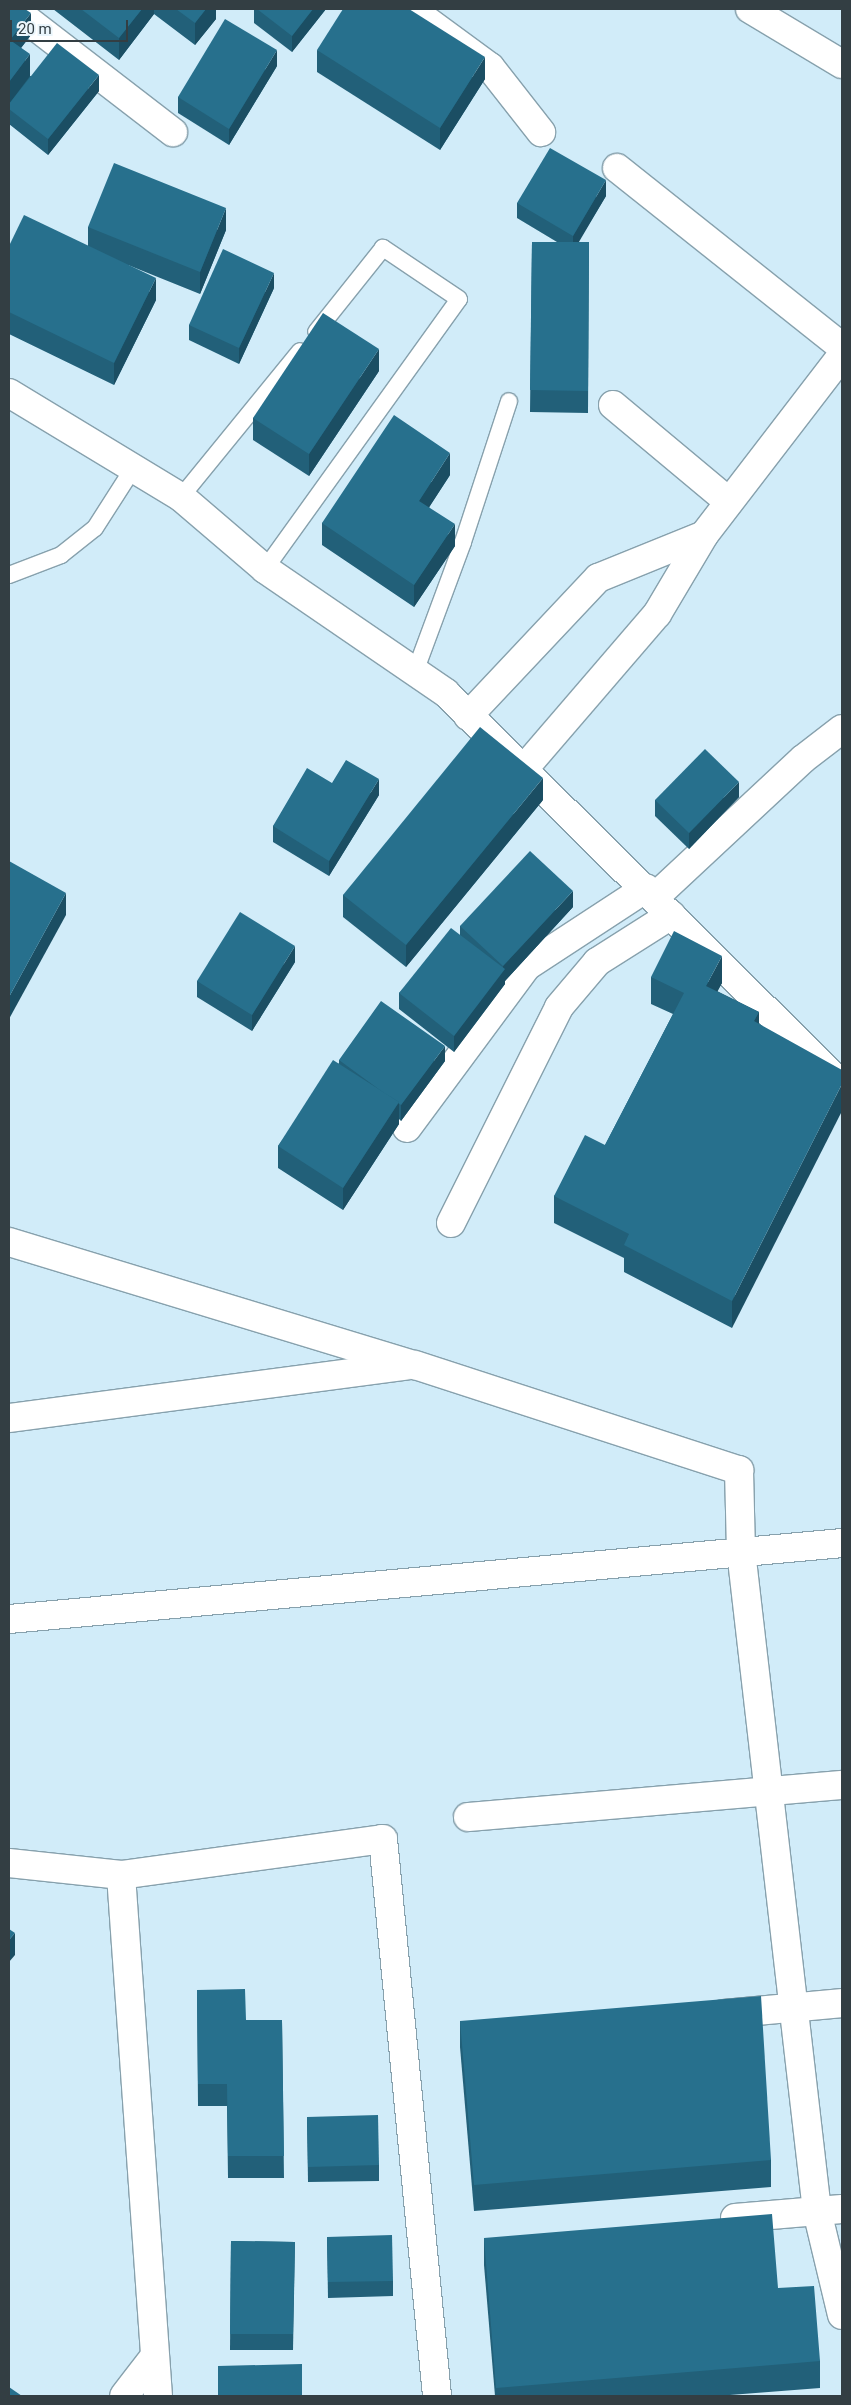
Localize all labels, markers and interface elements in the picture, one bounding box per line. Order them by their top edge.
scale bar [12,10,130,42]
text: 20 m [18,20,52,38]

